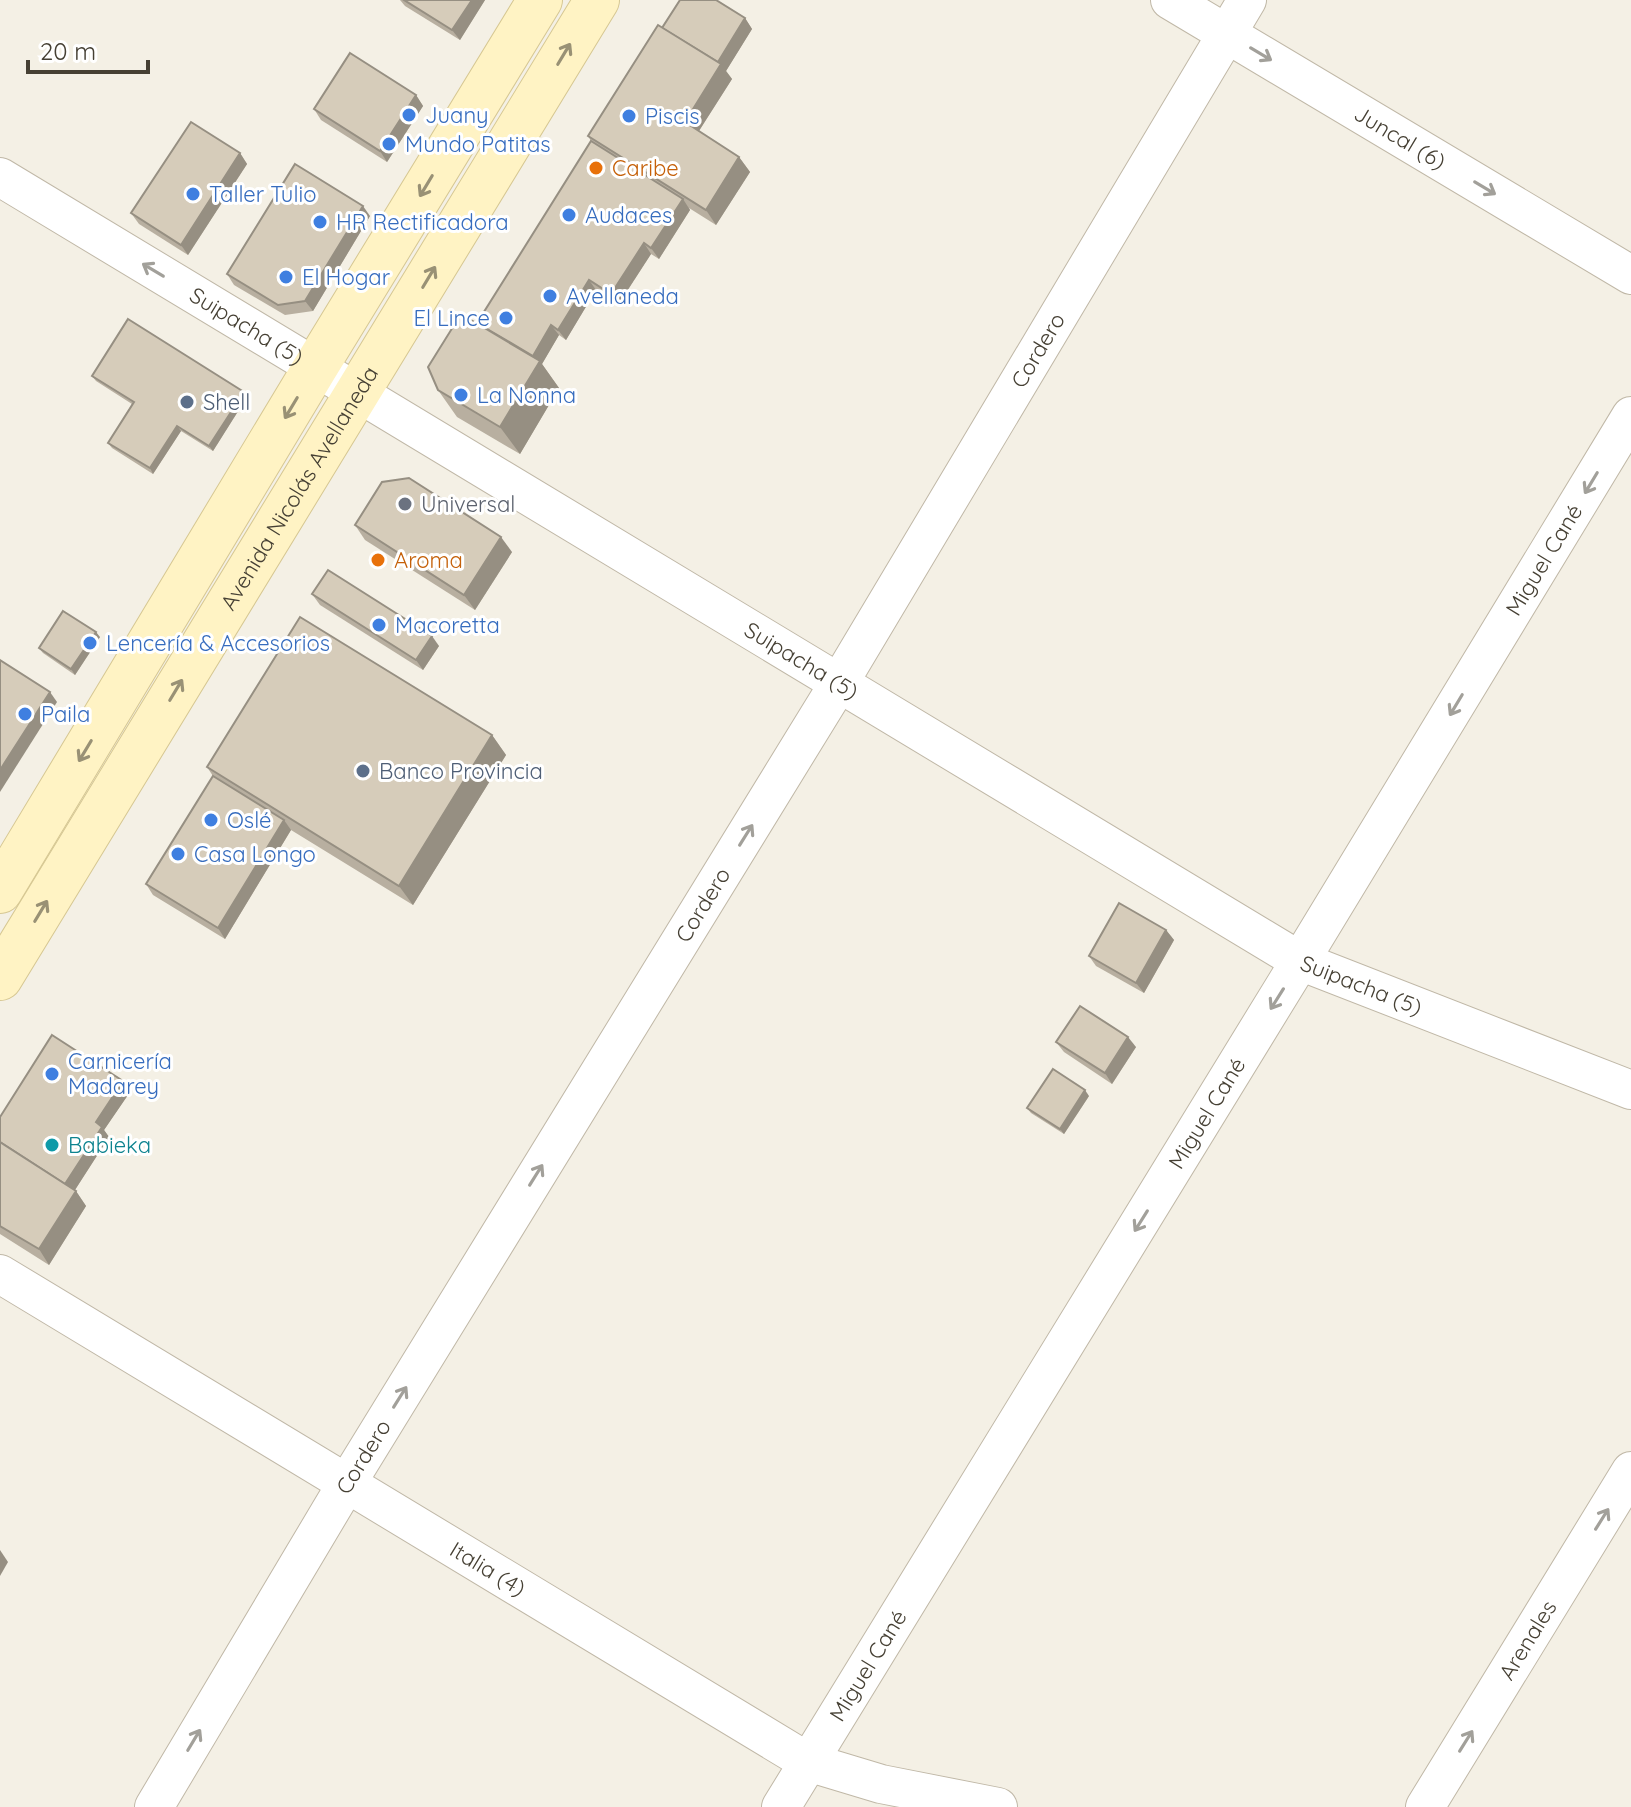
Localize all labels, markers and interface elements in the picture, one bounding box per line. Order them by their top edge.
scale bar [28,24,148,74]
text: 20 m [40,36,96,66]
one-way arrow [556,43,572,66]
one-way arrow [1249,47,1272,63]
street label: Juncal (6) [1349,99,1451,175]
place label: Juany [425,101,489,129]
place label: Piscis [645,102,700,130]
marker: Juany [400,106,418,124]
marker: Piscis [620,107,638,125]
place label: Mundo Patitas [405,130,551,158]
marker: Mundo Patitas [380,135,398,153]
place label: Caribe [612,154,679,182]
marker: Caribe [587,159,605,177]
one-way arrow [418,174,434,197]
place label: Taller Tulio [209,180,316,208]
one-way arrow [1473,180,1496,196]
marker: Taller Tulio [184,185,202,203]
place label: Audaces [585,201,672,229]
marker: Audaces [560,206,578,224]
place label: HR Rectificadora [336,208,509,236]
marker: HR Rectificadora [311,213,329,231]
one-way arrow [142,261,165,277]
place label: El Hogar [302,263,391,291]
one-way arrow [421,266,437,289]
marker: El Hogar [277,268,295,286]
street label: Suipacha (5) [185,281,309,371]
place label: Avellaneda [566,282,679,310]
marker: Avellaneda [541,287,559,305]
place label: El Lince [413,304,490,332]
street label: Cordero [1005,307,1071,393]
marker: El Lince [497,309,515,327]
street label: Avenida Nicolás Avellaneda [214,361,384,615]
place label: La Nonna [477,381,576,409]
marker: La Nonna [452,386,470,404]
place label: Shell [203,388,250,416]
marker: Shell [178,393,196,411]
one-way arrow [283,396,299,419]
one-way arrow [1582,471,1598,494]
place label: Universal [421,490,515,518]
marker: Universal [396,495,414,513]
street label: Miguel Cané [1499,499,1588,621]
place label: Aroma [394,546,463,574]
marker: Aroma [369,551,387,569]
place label: Macoretta [395,611,500,639]
street label: Suipacha (5) [739,615,864,705]
marker: Macoretta [370,616,388,634]
place label: Lencería & Accesorios [106,629,330,657]
marker: Lencería & Accesorios [81,634,99,652]
one-way arrow [168,679,185,701]
one-way arrow [1447,693,1463,716]
place label: Paila [41,700,90,728]
marker: Paila [16,705,34,723]
one-way arrow [76,739,92,762]
place label: Banco Provincia [379,757,543,785]
marker: Banco Provincia [354,762,372,780]
place label: Oslé [227,806,271,834]
marker: Oslé [202,811,220,829]
one-way arrow [738,824,754,847]
place label: Casa Longo [194,840,316,868]
marker: Casa Longo [169,845,187,863]
street label: Cordero [669,862,736,947]
one-way arrow [33,900,49,923]
street label: Suipacha (5) [1297,949,1426,1021]
one-way arrow [1269,987,1285,1010]
place label: Carnicería Madarey [68,1047,172,1100]
street label: Miguel Cané [1162,1052,1251,1174]
marker: Carnicería Madarey [43,1065,61,1083]
place label: Babieka [68,1131,151,1159]
marker: Babieka [43,1136,61,1154]
one-way arrow [528,1165,545,1187]
one-way arrow [1132,1209,1148,1232]
one-way arrow [392,1386,408,1409]
street label: Cordero [330,1414,397,1499]
one-way arrow [1594,1508,1610,1531]
street label: Italia (4) [445,1535,531,1602]
street label: Arenales [1492,1595,1562,1685]
street label: Miguel Cané [823,1605,913,1726]
one-way arrow [186,1729,202,1752]
one-way arrow [1458,1730,1474,1752]

